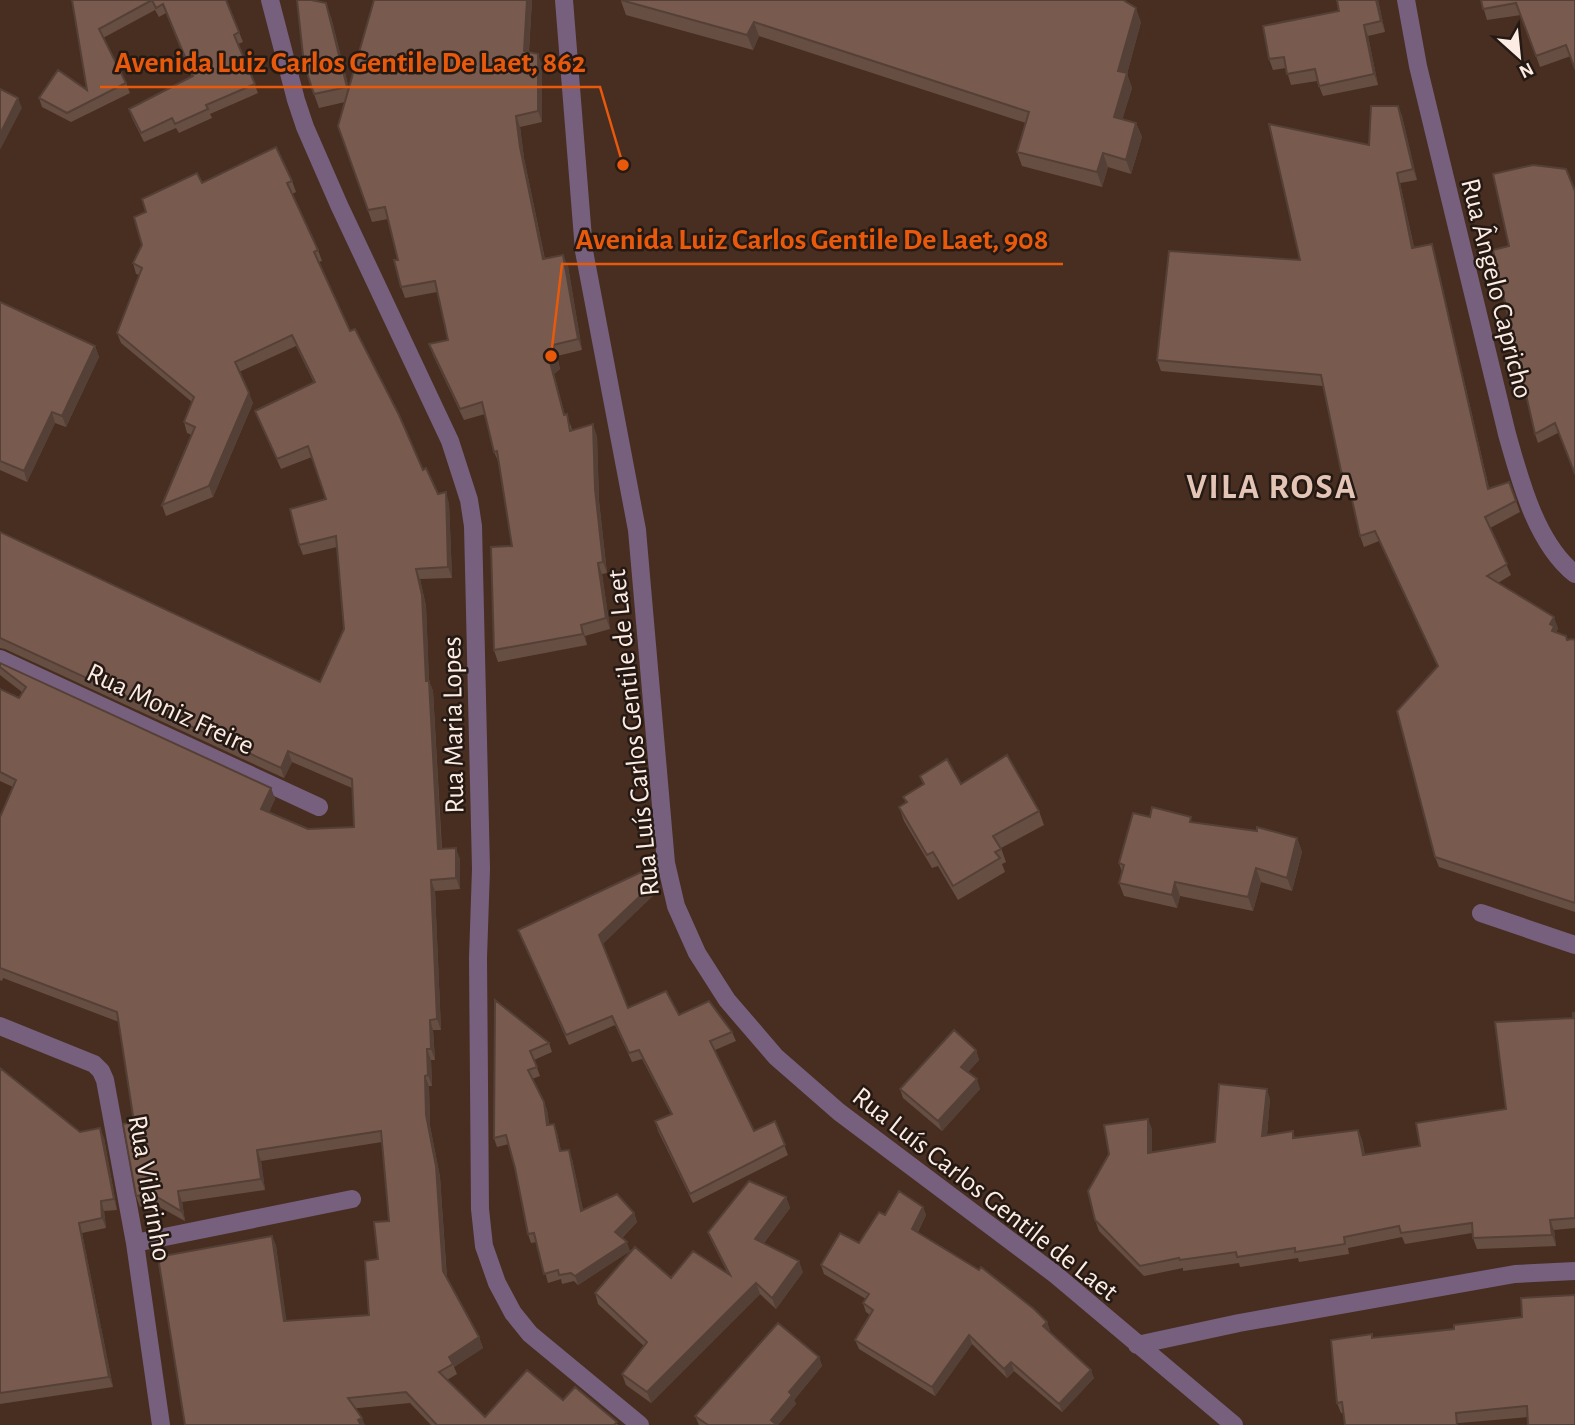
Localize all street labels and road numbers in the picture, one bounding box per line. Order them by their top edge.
street label: Rua Ângelo Capricho [1455,175,1539,401]
street label: Rua Luís Carlos Gentile de Laet [603,568,665,898]
street label: Rua Maria Lopes [438,636,470,814]
street label: Rua Moniz Freire [82,659,258,761]
street label: Rua Luís Carlos Gentile de Laet [847,1082,1123,1307]
street label: Rua Vilarinho [122,1113,176,1263]

